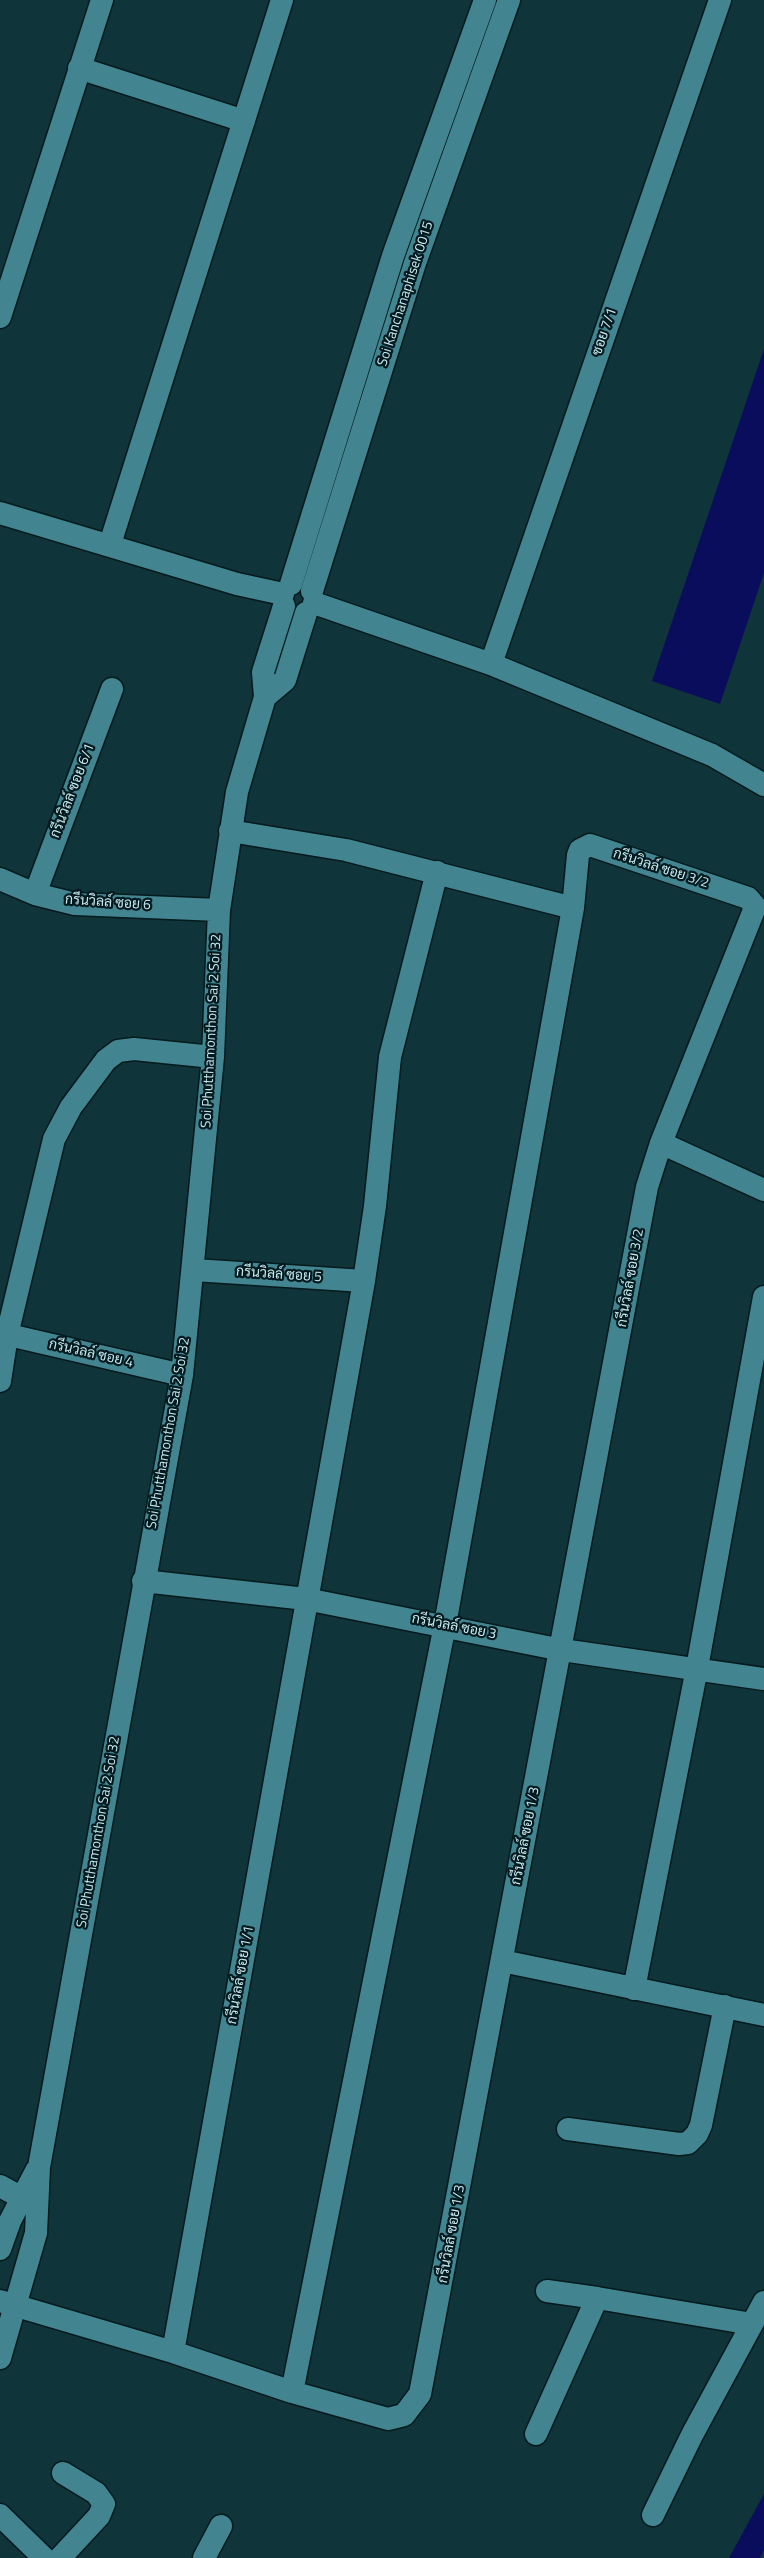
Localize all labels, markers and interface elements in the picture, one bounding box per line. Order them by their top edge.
street label: Soi Kanchanaphisek 0015 [375,219,437,369]
street label: ซอย 7/1 [589,306,621,358]
street label: กรีนวิลล์ ซอย 6/1 [47,741,99,841]
street label: กรีนวิลล์ ซอย 3/2 [611,846,711,892]
street label: กรีนวิลล์ ซอย 6 [65,892,151,914]
street label: Soi Phutthamonthon Sai 2 Soi 32 [199,934,225,1128]
street label: กรีนวิลล์ ซอย 3/2 [614,1227,648,1329]
street label: กรีนวิลล์ ซอย 5 [236,1264,322,1286]
street label: กรีนวิลล์ ซอย 4 [47,1336,135,1372]
street label: Soi Phutthamonthon Sai 2 Soi 32 [144,1336,194,1530]
street label: กรีนวิลล์ ซอย 3 [410,1611,498,1643]
street label: Soi Phutthamonthon Sai 2 Soi 32 [74,1735,124,1929]
street label: กรีนวิลล์ ซอย 1/3 [508,1786,544,1886]
street label: กรีนวิลล์ ซอย 1/1 [224,1924,258,2026]
street label: กรีนวิลล์ ซอย 1/3 [435,2183,469,2285]

